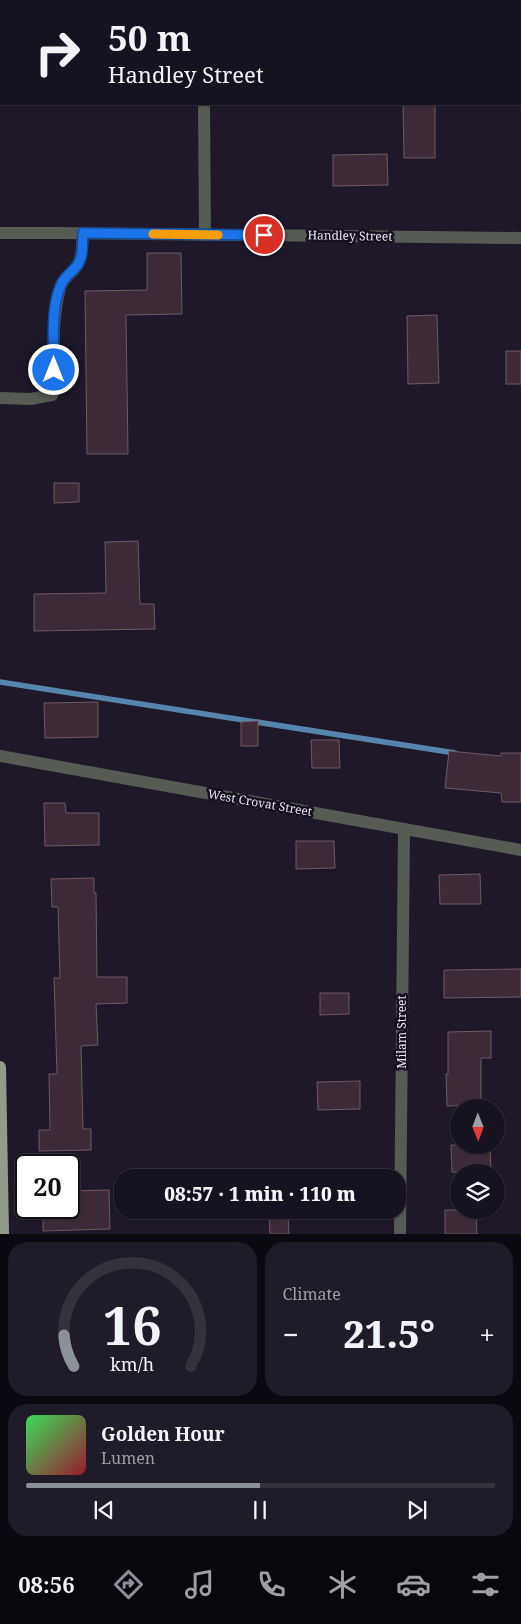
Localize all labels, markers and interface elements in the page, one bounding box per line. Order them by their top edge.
text: 50 m [108,14,191,61]
icon: right [25,20,90,85]
text: Handley Street [108,59,264,89]
pin [243,214,285,256]
icon: arrive [250,221,278,249]
street label: Handley Street [307,226,393,245]
position arrow [27,343,79,395]
street label: West Crovat Street [207,785,314,820]
street label: Milam Street [393,995,410,1069]
north arrow [450,1099,505,1154]
map controls [450,1099,505,1219]
speed limit sign: 20 [15,1154,80,1219]
button: layers [450,1164,505,1219]
text: 08:57 · 1 min · 110 m [164,1181,356,1207]
text: Climate [283,1283,341,1305]
text: 16 [103,1289,162,1360]
text: 21.5° [343,1307,435,1359]
text: − [283,1315,299,1353]
text: + [479,1315,495,1353]
text: km/h [110,1352,154,1376]
text: Golden Hour [101,1421,225,1447]
text: Lumen [101,1447,155,1469]
icon: previous [90,1496,118,1524]
icon: pause [246,1496,274,1524]
icon: next [403,1496,431,1524]
icon: directions [111,1567,146,1602]
icon: music [182,1567,217,1602]
icon: phone [254,1567,289,1602]
icon: climate [325,1567,360,1602]
icon: car [396,1567,431,1602]
icon: filters [468,1567,503,1602]
text: 08:56 [18,1569,75,1599]

